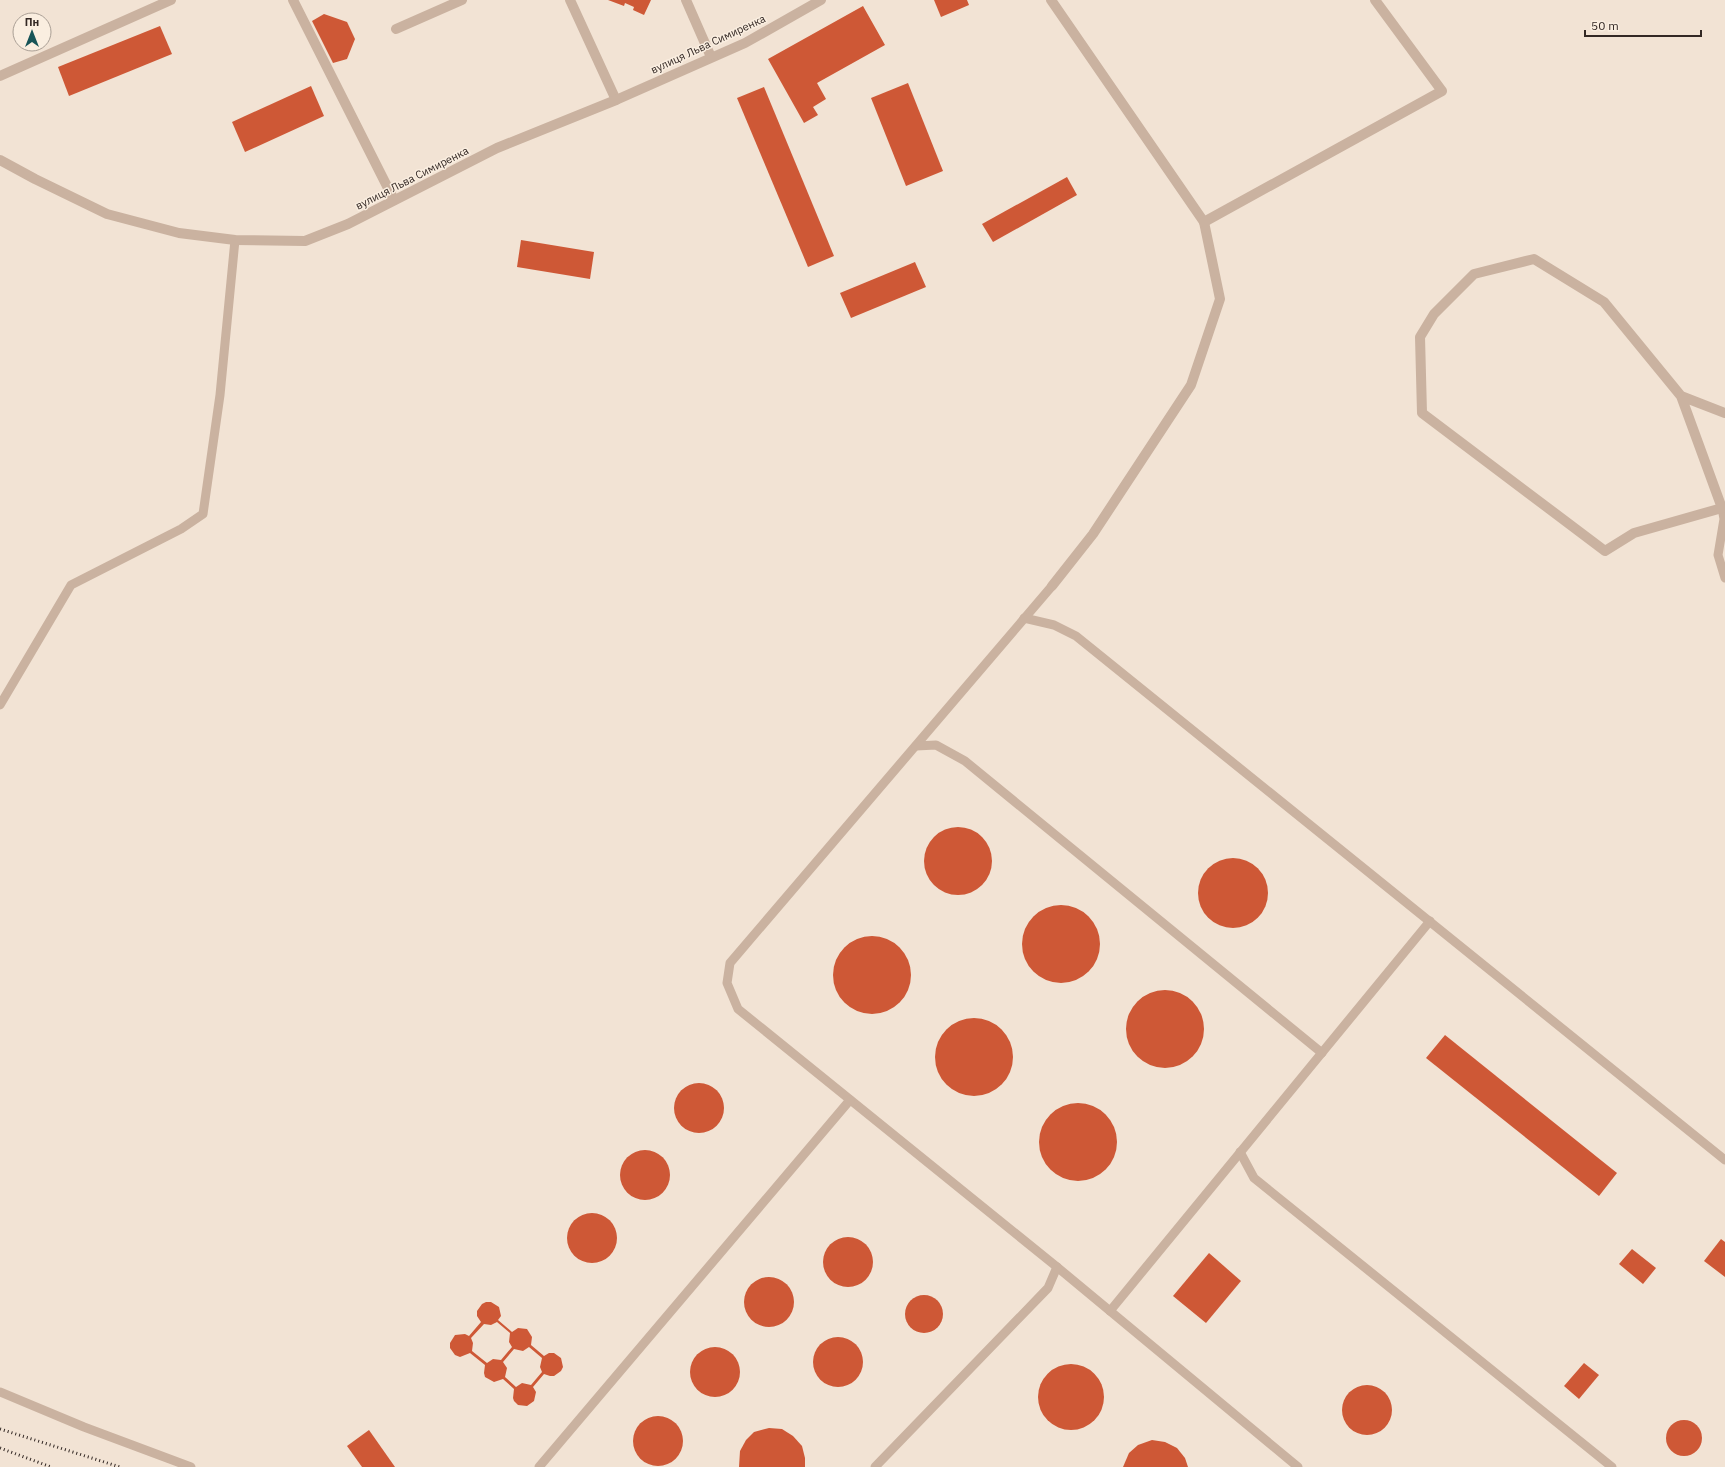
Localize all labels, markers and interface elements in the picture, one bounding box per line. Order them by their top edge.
street label: вулиця Льва Симиренка [648,11,768,77]
north arrow [12,12,52,52]
scale bar [1585,12,1701,38]
text: Пн [25,15,39,29]
text: 50 m [1591,18,1619,33]
street label: вулиця Льва Симиренка [353,143,471,213]

